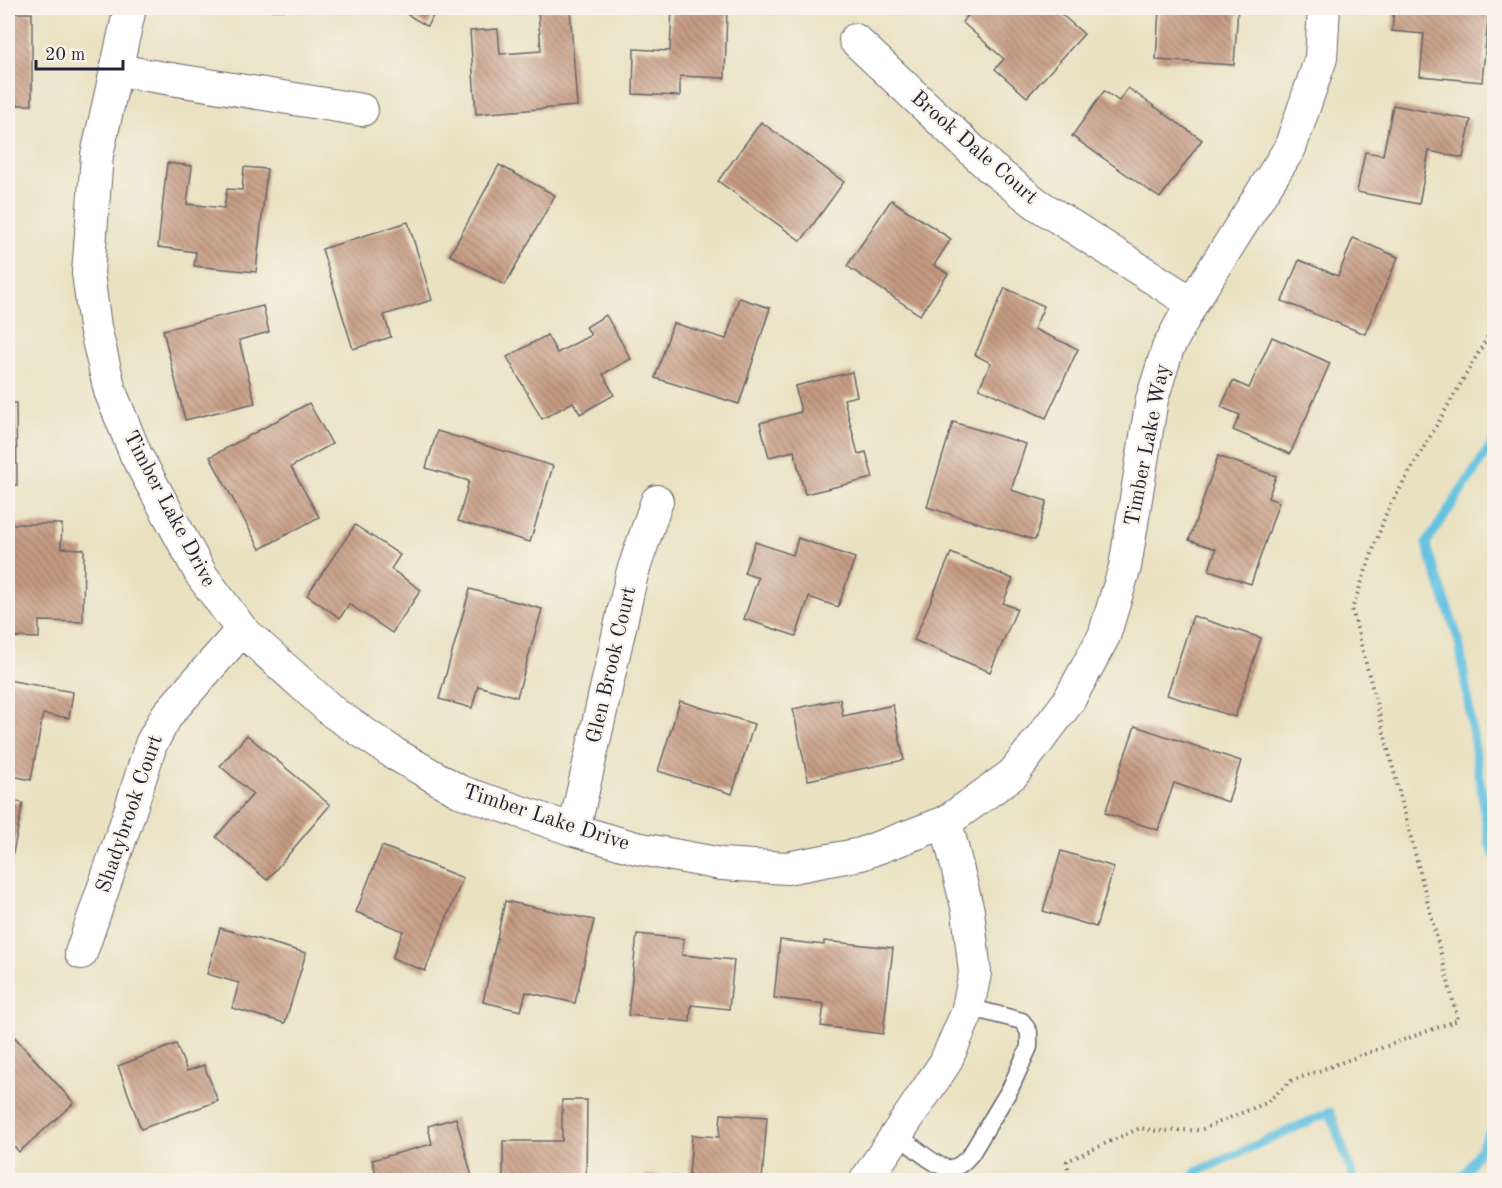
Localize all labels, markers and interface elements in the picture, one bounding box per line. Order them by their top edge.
scale bar [36,33,123,71]
text: 20 m [45,46,85,64]
street label: Brook Dale Court [907,87,1041,209]
street label: Timber Lake Way [1122,362,1174,528]
street label: Timber Lake Drive [119,427,219,591]
street label: Glen Brook Court [584,585,640,745]
street label: Shadybrook Court [93,732,167,896]
street label: Timber Lake Drive [460,781,632,855]

